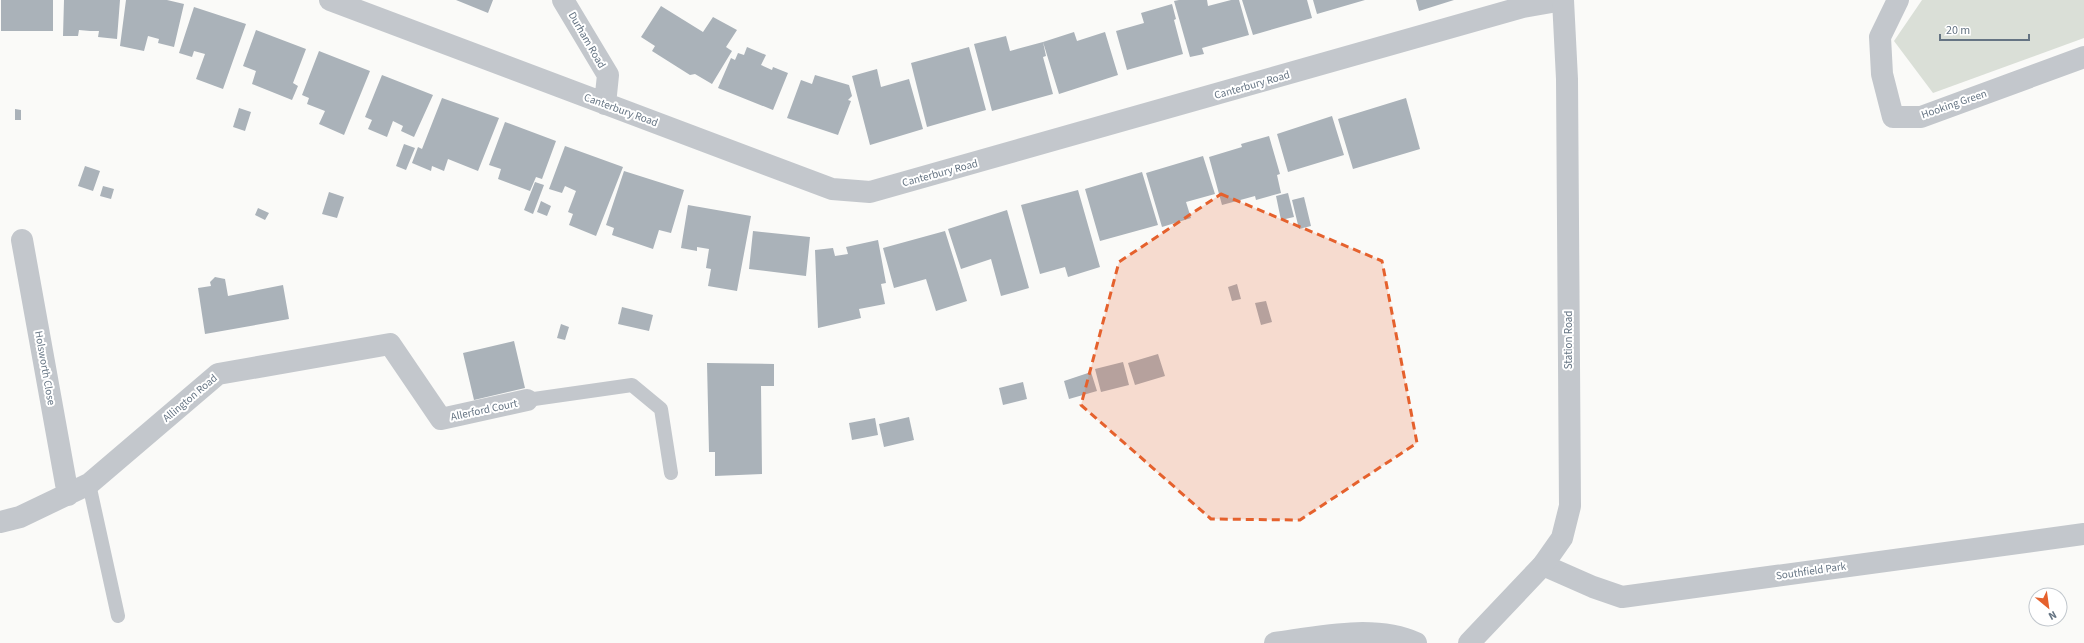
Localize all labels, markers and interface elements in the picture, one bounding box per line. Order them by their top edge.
street label: Durham Road [565,9,609,71]
scale bar [1940,16,2029,42]
text: 20 m [1946,22,1970,39]
street label: Canterbury Road [1213,67,1291,103]
street label: Hooking Green [1919,86,1989,122]
street label: Canterbury Road [582,90,660,130]
street label: Canterbury Road [900,156,980,190]
street label: Station Road [1561,311,1576,369]
street label: Holsworth Close [31,330,59,407]
street label: Allington Road [159,371,221,425]
street label: Allerford Court [449,396,519,424]
street label: Southfield Park [1775,559,1848,583]
north arrow [2028,587,2068,627]
text: N [2046,607,2059,624]

